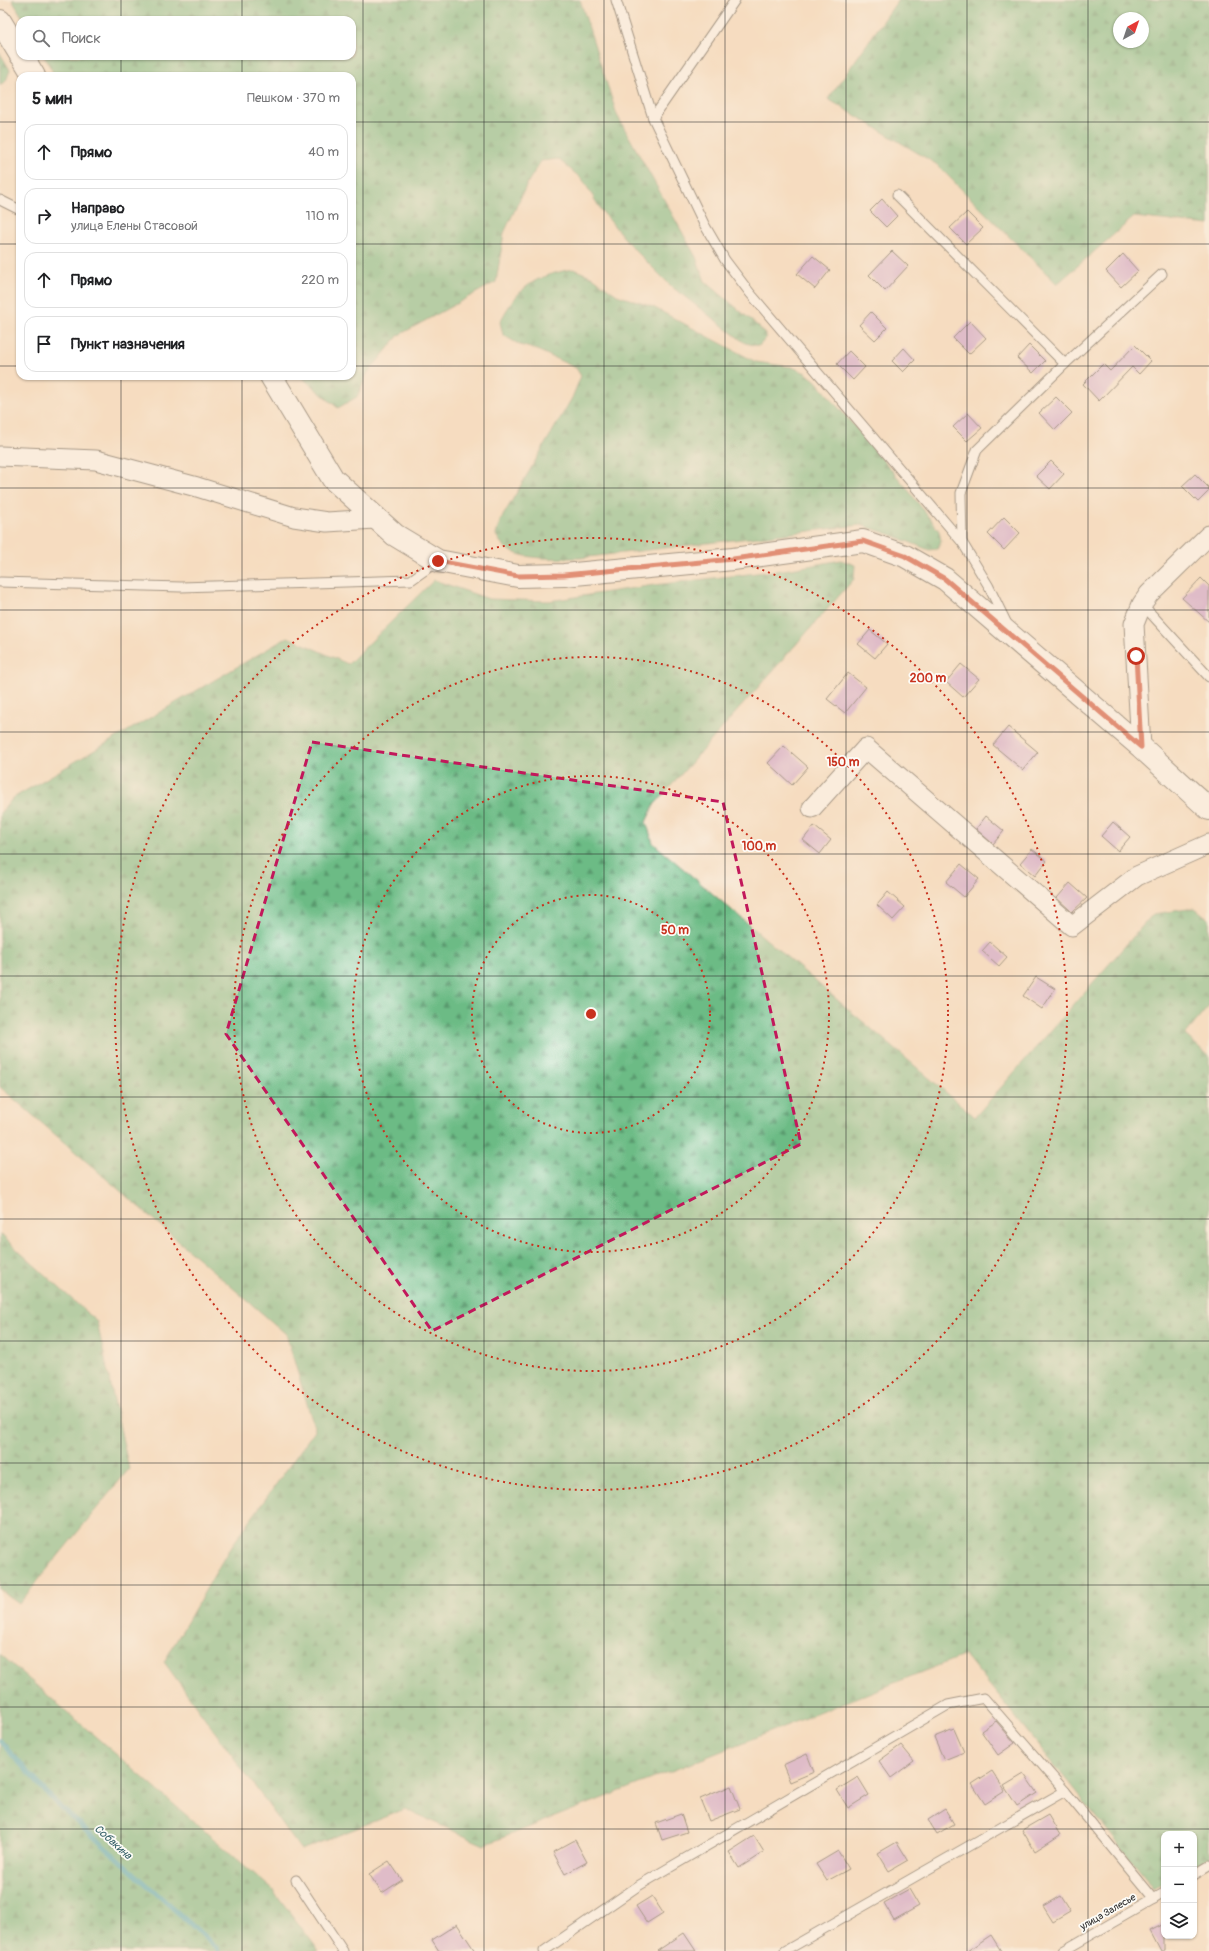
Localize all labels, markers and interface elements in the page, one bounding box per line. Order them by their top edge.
north arrow [1113,12,1149,48]
search box [16,16,356,60]
icon: search [30,27,52,49]
text: Поиск [62,29,101,48]
text: 5 мин [32,88,72,109]
text: Пешком · 370 m [247,90,340,106]
icon: ahead [33,141,55,163]
text: Прямо [71,143,112,162]
text: 40 m [308,144,339,160]
text: Направо [71,199,125,218]
icon: right [33,205,55,227]
text: 110 m [306,208,339,224]
text: улица Елены Стасовой [71,218,198,234]
icon: ahead [33,269,55,291]
text: Прямо [71,271,112,290]
text: 220 m [301,272,339,288]
icon: arrive [33,333,55,355]
text: Пункт назначения [71,335,185,354]
route end [429,552,447,570]
route start [1127,647,1145,665]
text: 200 m [910,671,947,686]
text: 150 m [827,755,860,770]
text: 100 m [742,839,777,854]
text: 50 m [661,923,689,938]
centre of rings [584,1007,598,1021]
water label: Собакина [92,1822,135,1863]
map controls [1161,1831,1197,1939]
button: + [1161,1831,1197,1867]
button: − [1161,1867,1197,1903]
street label: улица Залесье [1077,1891,1138,1933]
button: layers [1161,1903,1197,1939]

